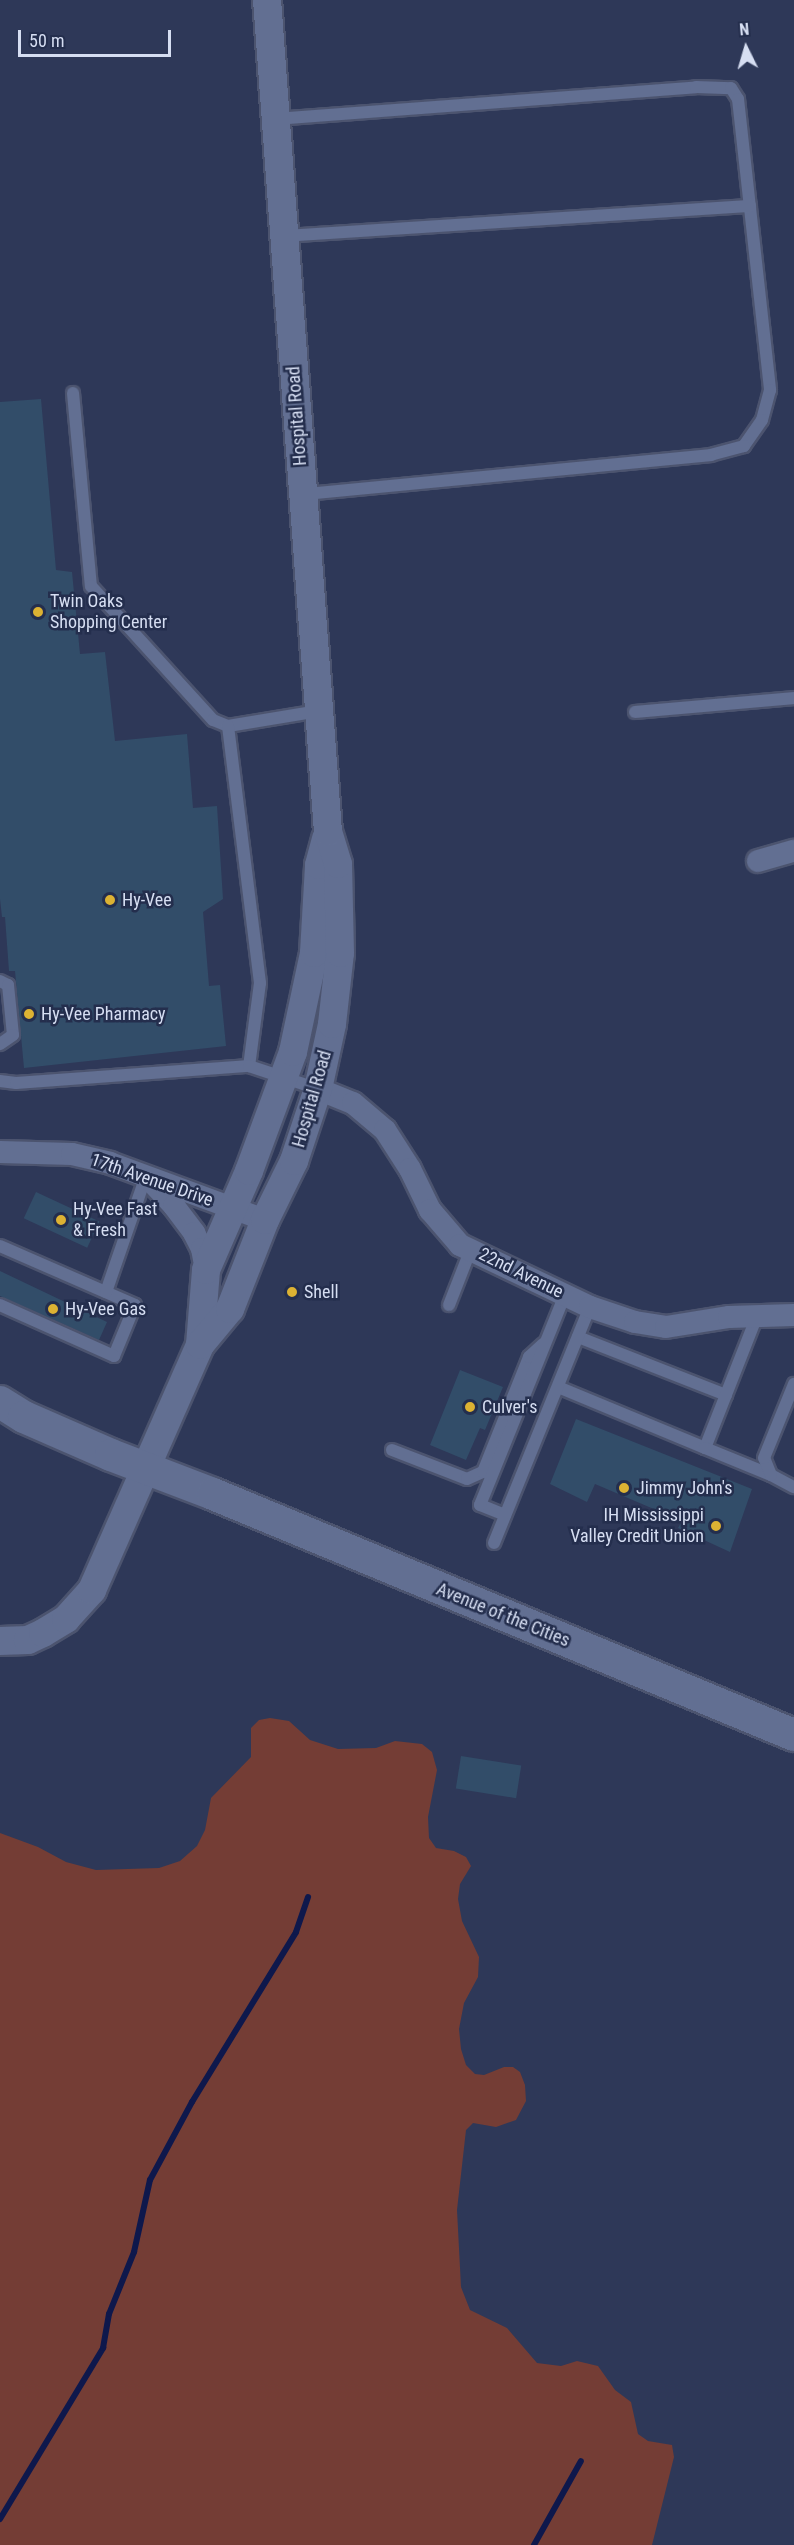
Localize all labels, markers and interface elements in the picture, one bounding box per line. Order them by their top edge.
scale bar [21,18,174,56]
north arrow [716,18,776,78]
text: N [739,20,750,39]
text: 50 m [29,30,64,51]
street label: Hospital Road [283,365,311,467]
place label: Twin Oaks Shopping Center [50,591,167,634]
marker: Twin Oaks Shopping Center [31,605,45,619]
place label: Hy-Vee [122,889,172,911]
marker: Hy-Vee [103,893,117,907]
place label: Hy-Vee Pharmacy [41,1003,166,1025]
marker: Hy-Vee Pharmacy [22,1007,36,1021]
street label: Hospital Road [288,1048,336,1150]
street label: 17th Avenue Drive [88,1149,216,1211]
place label: Hy-Vee Fast & Fresh [73,1199,157,1242]
marker: Hy-Vee Fast & Fresh [54,1213,68,1227]
street label: 22nd Avenue [475,1243,567,1303]
place label: Shell [304,1281,339,1303]
marker: Shell [285,1285,299,1299]
place label: Hy-Vee Gas [65,1298,146,1320]
marker: Hy-Vee Gas [46,1302,60,1316]
place label: Culver's [482,1396,537,1418]
marker: Culver's [463,1400,477,1414]
place label: Jimmy John's [636,1477,732,1499]
marker: Jimmy John's [617,1481,631,1495]
place label: IH Mississippi Valley Credit Union [570,1505,704,1547]
marker: IH Mississippi Valley Credit Union [709,1519,723,1533]
street label: Avenue of the Cities [433,1578,573,1652]

